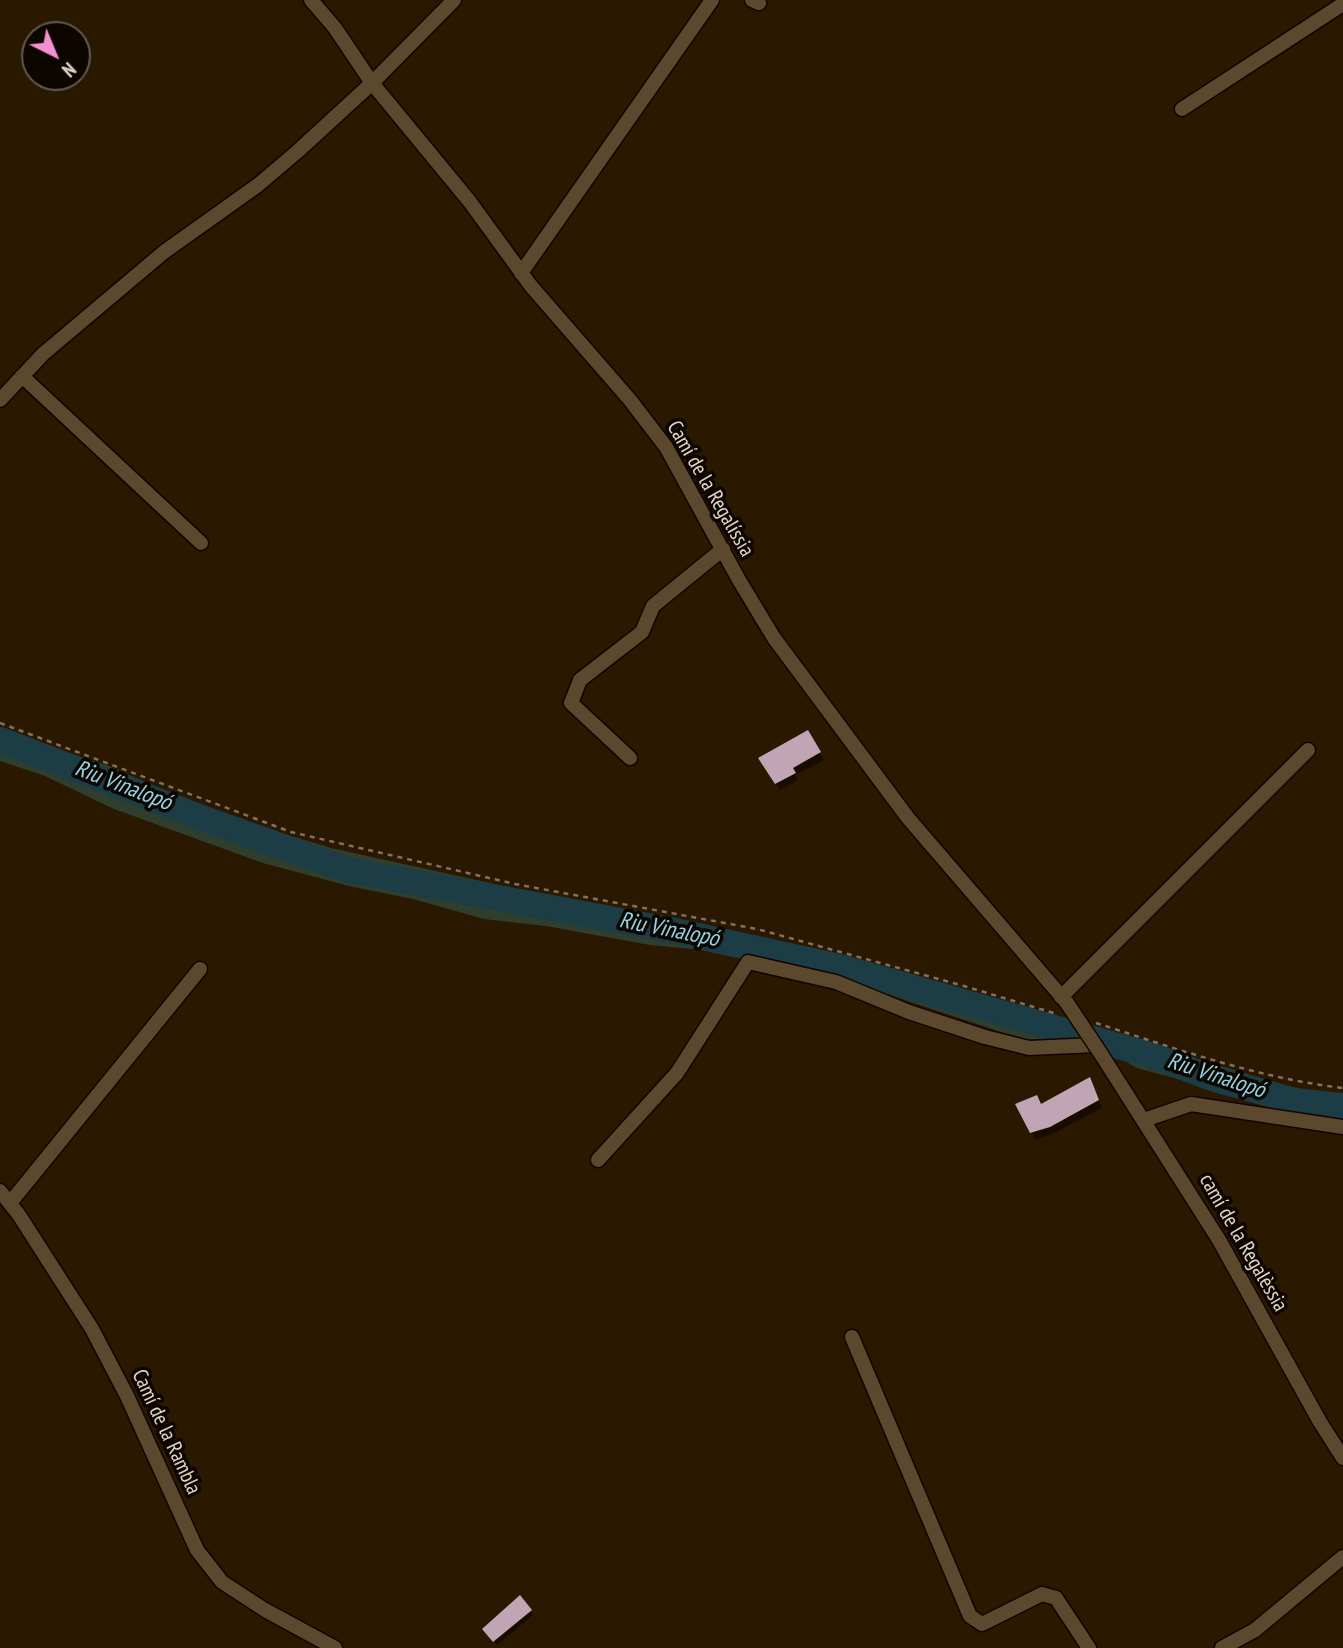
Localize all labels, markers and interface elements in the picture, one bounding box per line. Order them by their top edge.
north arrow [21,21,91,91]
text: N [57,58,81,82]
street label: Camí de la Regalíssia [661,417,759,561]
water label: Riu Vinalopó [71,755,175,817]
water label: Riu Vinalopó [617,907,721,953]
water label: Riu Vinalopó [1164,1047,1268,1105]
street label: camí de la Regalèssia [1193,1170,1293,1316]
street label: Camí de la Rambla [126,1366,206,1498]

